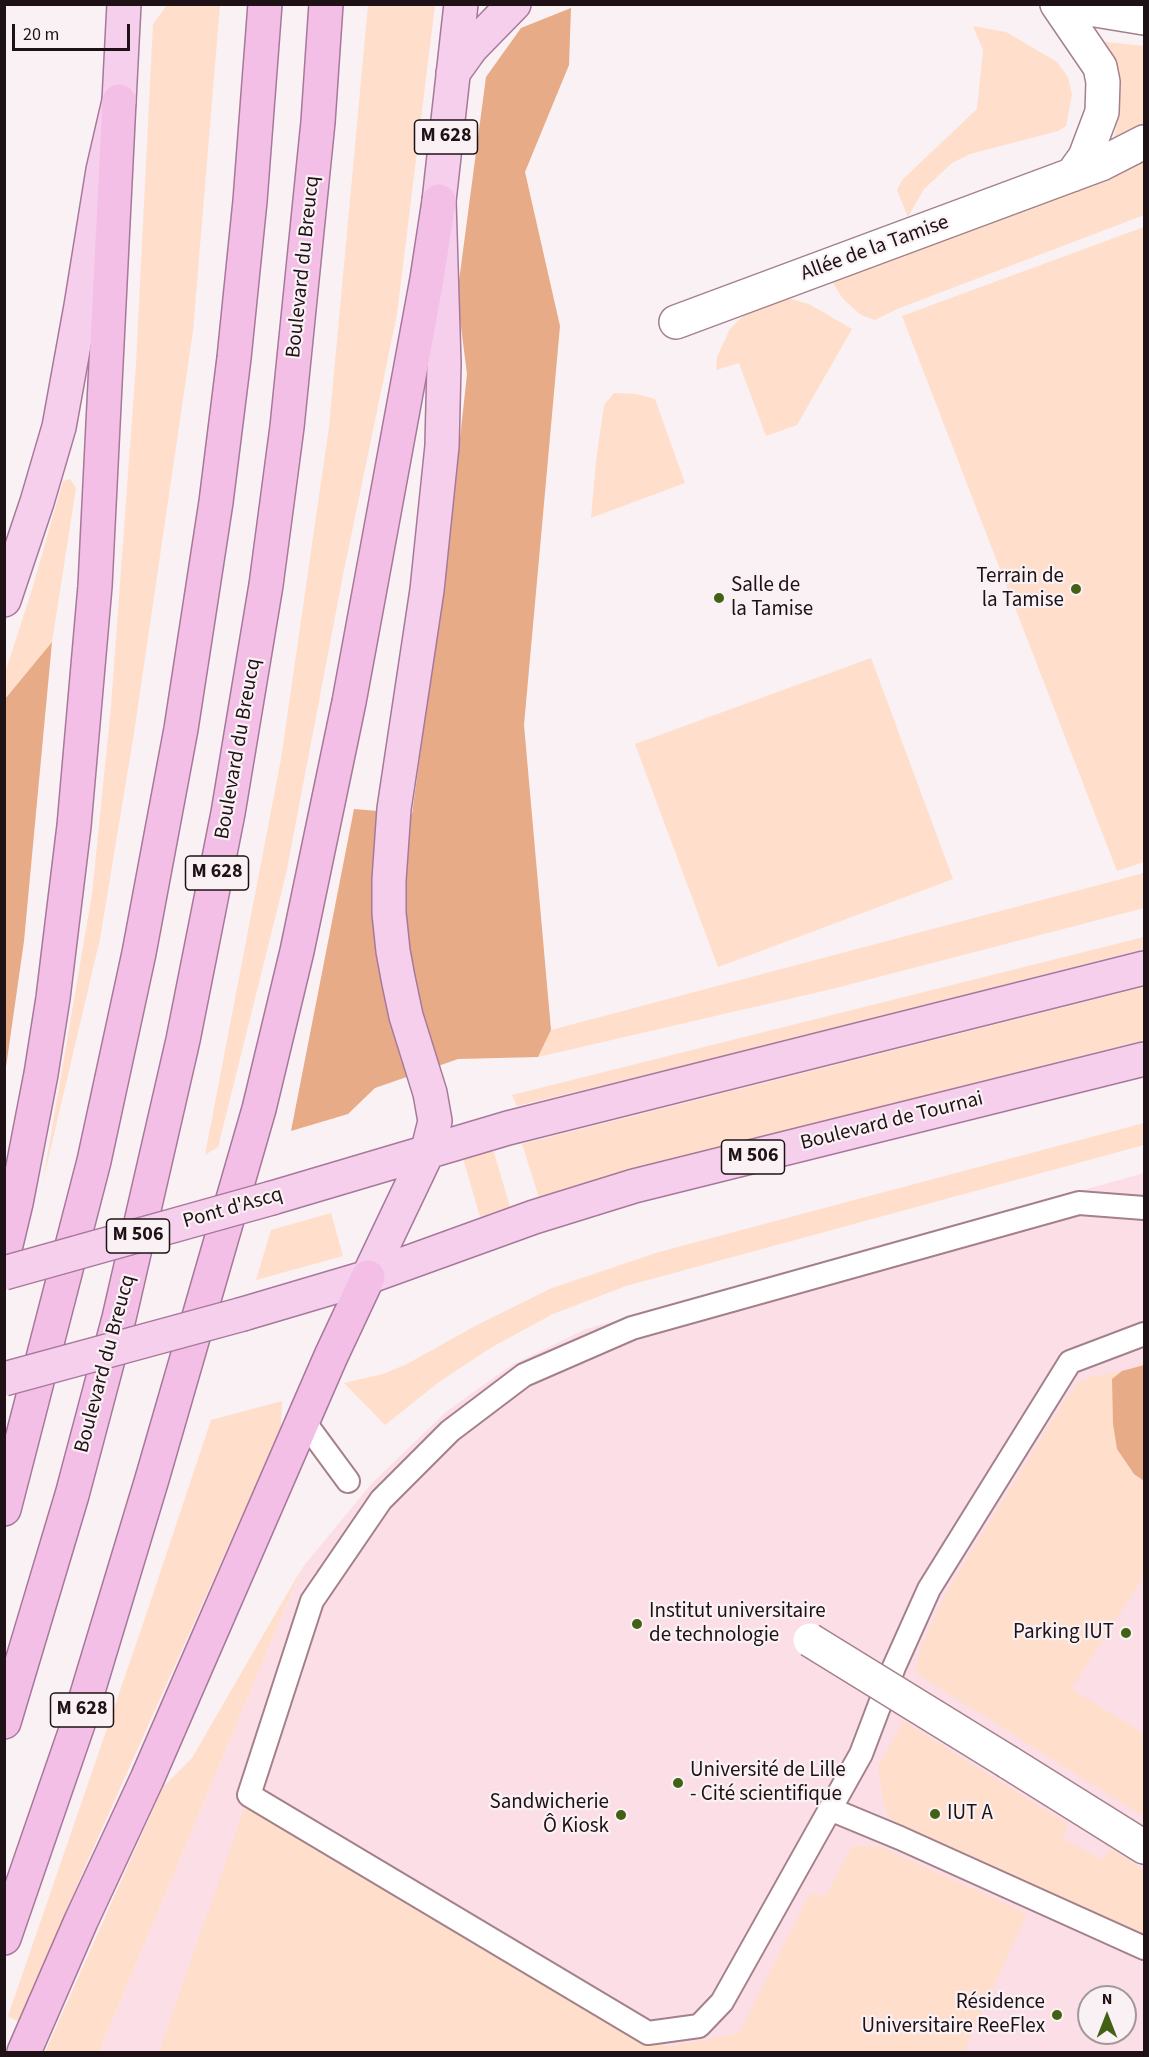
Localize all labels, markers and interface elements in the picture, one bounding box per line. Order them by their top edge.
scale bar [15,12,134,50]
text: 20 m [23,22,59,47]
road number: M 628 [414,120,478,154]
street label: Boulevard du Breucq [282,175,326,359]
street label: Allée de la Tamise [798,211,952,287]
place label: Terrain de la Tamise [976,564,1064,614]
place label: Salle de la Tamise [731,573,813,623]
marker: Terrain de la Tamise [1069,582,1083,596]
marker: Salle de la Tamise [712,591,726,605]
street label: Boulevard du Breucq [211,657,267,841]
road number: M 628 [186,856,248,890]
street label: Boulevard de Tournai [798,1087,986,1157]
road number: M 506 [722,1140,784,1174]
street label: Pont d'Ascq [180,1183,286,1235]
road number: M 506 [106,1219,170,1253]
street label: Boulevard du Breucq [70,1272,142,1456]
place label: Institut universitaire de technologie [649,1599,826,1649]
marker: Institut universitaire de technologie [630,1617,644,1631]
place label: Parking IUT [1013,1620,1114,1646]
marker: Parking IUT [1119,1626,1133,1640]
road number: M 628 [50,1693,113,1727]
place label: Université de Lille ‐ Cité scientifique [690,1758,846,1808]
marker: Université de Lille ‐ Cité scientifique [671,1776,685,1790]
place label: Sandwicherie Ô Kiosk [490,1790,609,1840]
place label: IUT A [947,1801,993,1827]
marker: IUT A [928,1807,942,1821]
marker: Sandwicherie Ô Kiosk [614,1808,628,1822]
north arrow [1077,1985,1137,2045]
text: N [1102,1988,1112,2010]
place label: Résidence Universitaire ReeFlex [861,1990,1045,2040]
marker: Résidence Universitaire ReeFlex [1050,2008,1064,2022]

